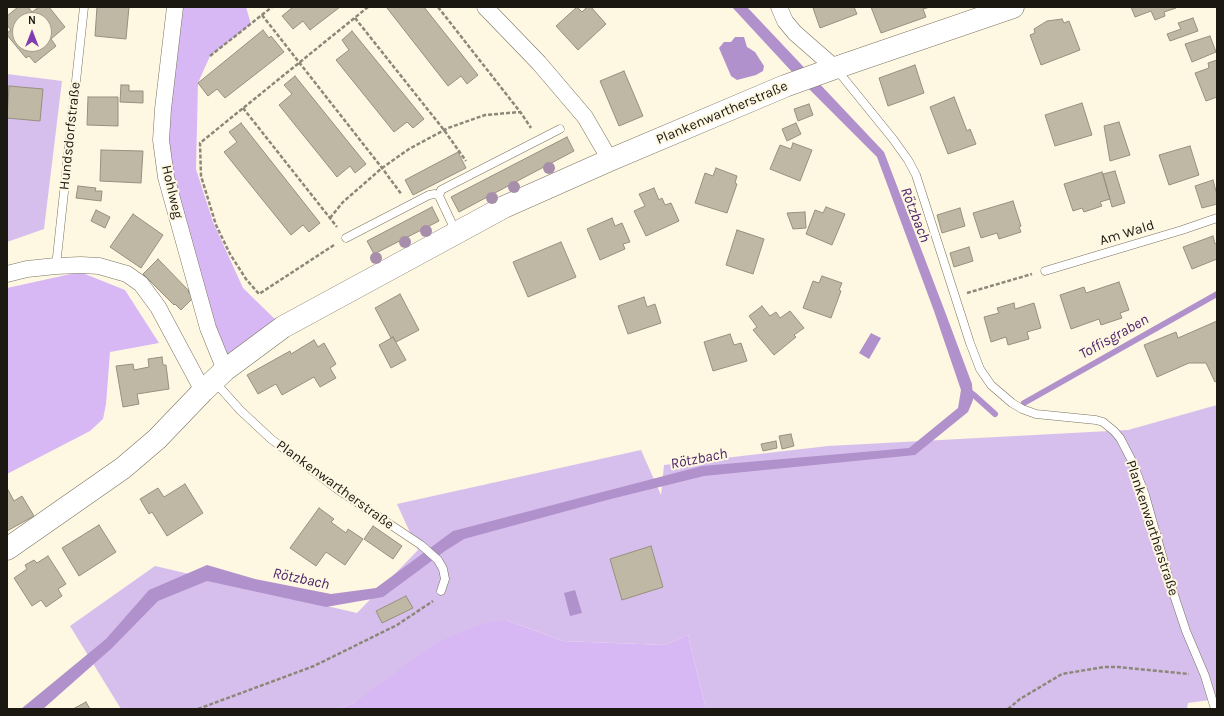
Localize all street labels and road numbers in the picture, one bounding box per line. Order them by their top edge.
street label: Plankenwartherstraße [654,78,790,148]
street label: Hundsdorfstraße [56,81,84,191]
street label: Hohlweg [158,164,186,220]
street label: Am Wald [1098,217,1156,249]
street label: Plankenwartherstraße [273,437,397,533]
street label: Plankenwartherstraße [1122,458,1182,598]

